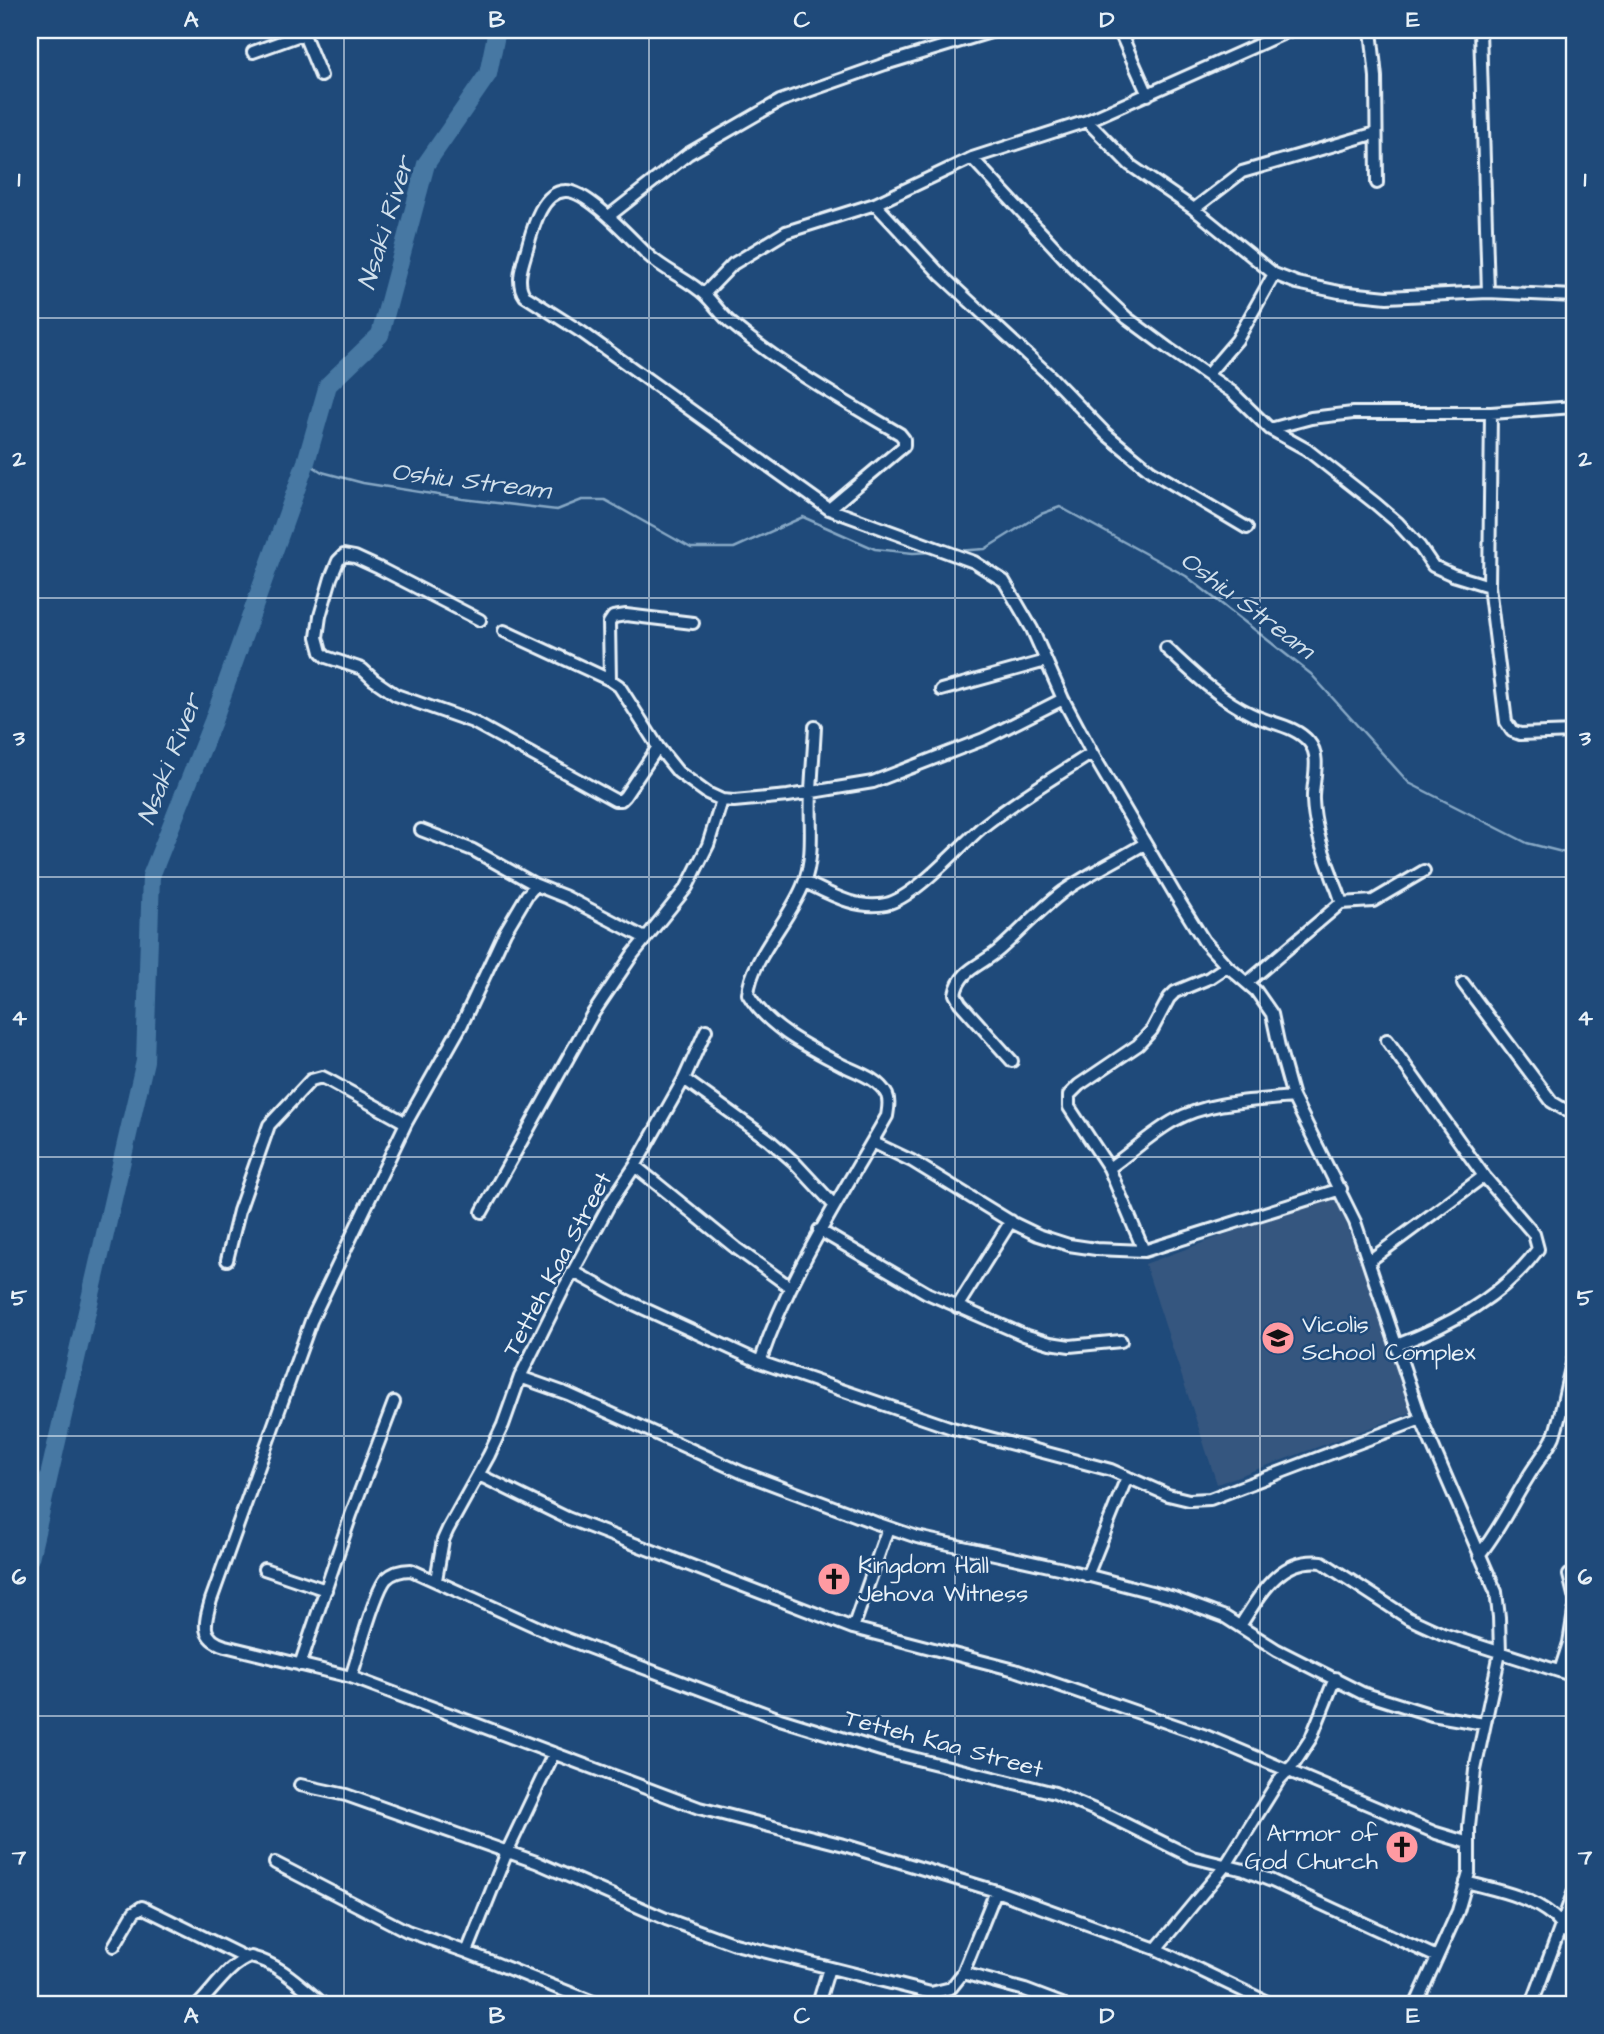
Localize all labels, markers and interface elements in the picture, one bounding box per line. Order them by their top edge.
text: A [184,4,199,36]
text: B [489,4,506,36]
text: C [794,4,811,36]
text: D [1100,4,1115,36]
text: E [1406,4,1420,36]
water label: Nsaki River [349,150,424,294]
text: 1 [18,163,21,195]
text: 1 [1584,163,1587,195]
text: 2 [11,443,26,475]
text: 2 [1577,443,1592,475]
water label: Oshiu Stream [389,453,555,509]
water label: Oshiu Stream [1173,542,1324,669]
water label: Nsaki River [129,686,212,830]
text: 3 [12,722,25,754]
text: 3 [1578,722,1591,754]
text: 4 [11,1002,27,1034]
text: 4 [1577,1002,1593,1034]
street label: Tetteh Kaa Street [495,1166,621,1363]
text: 5 [11,1282,28,1314]
text: 5 [1577,1282,1594,1314]
place label: Vicolis School Complex [1302,1308,1476,1370]
school or university icon: Vicolis School Complex [1259,1319,1297,1357]
place label: Kingdom Hall Jehova Witness [858,1549,1028,1611]
church icon: Kingdom Hall Jehova Witness [815,1560,853,1598]
text: 6 [12,1561,27,1593]
text: 6 [1578,1561,1593,1593]
street label: Tetteh Kaa Street [841,1701,1047,1787]
place label: Armor of God Church [1245,1817,1379,1879]
church icon: Armor of God Church [1383,1828,1421,1866]
text: 7 [11,1841,27,1873]
text: 7 [1577,1841,1593,1873]
text: A [184,2000,199,2032]
text: B [489,2000,506,2032]
text: C [794,2000,811,2032]
text: D [1100,2000,1115,2032]
text: E [1406,2000,1420,2032]

